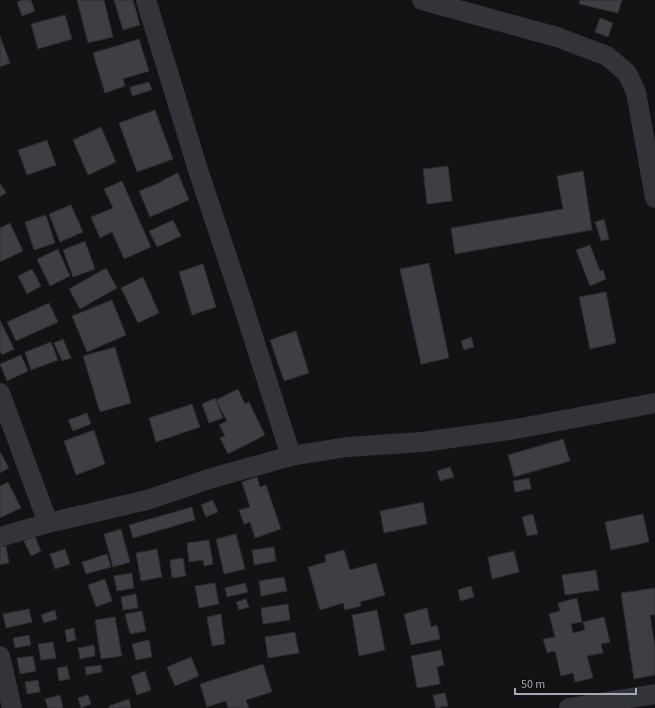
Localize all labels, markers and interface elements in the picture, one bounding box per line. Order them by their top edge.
scale bar [515,670,636,696]
text: 50 m [521,676,545,693]

